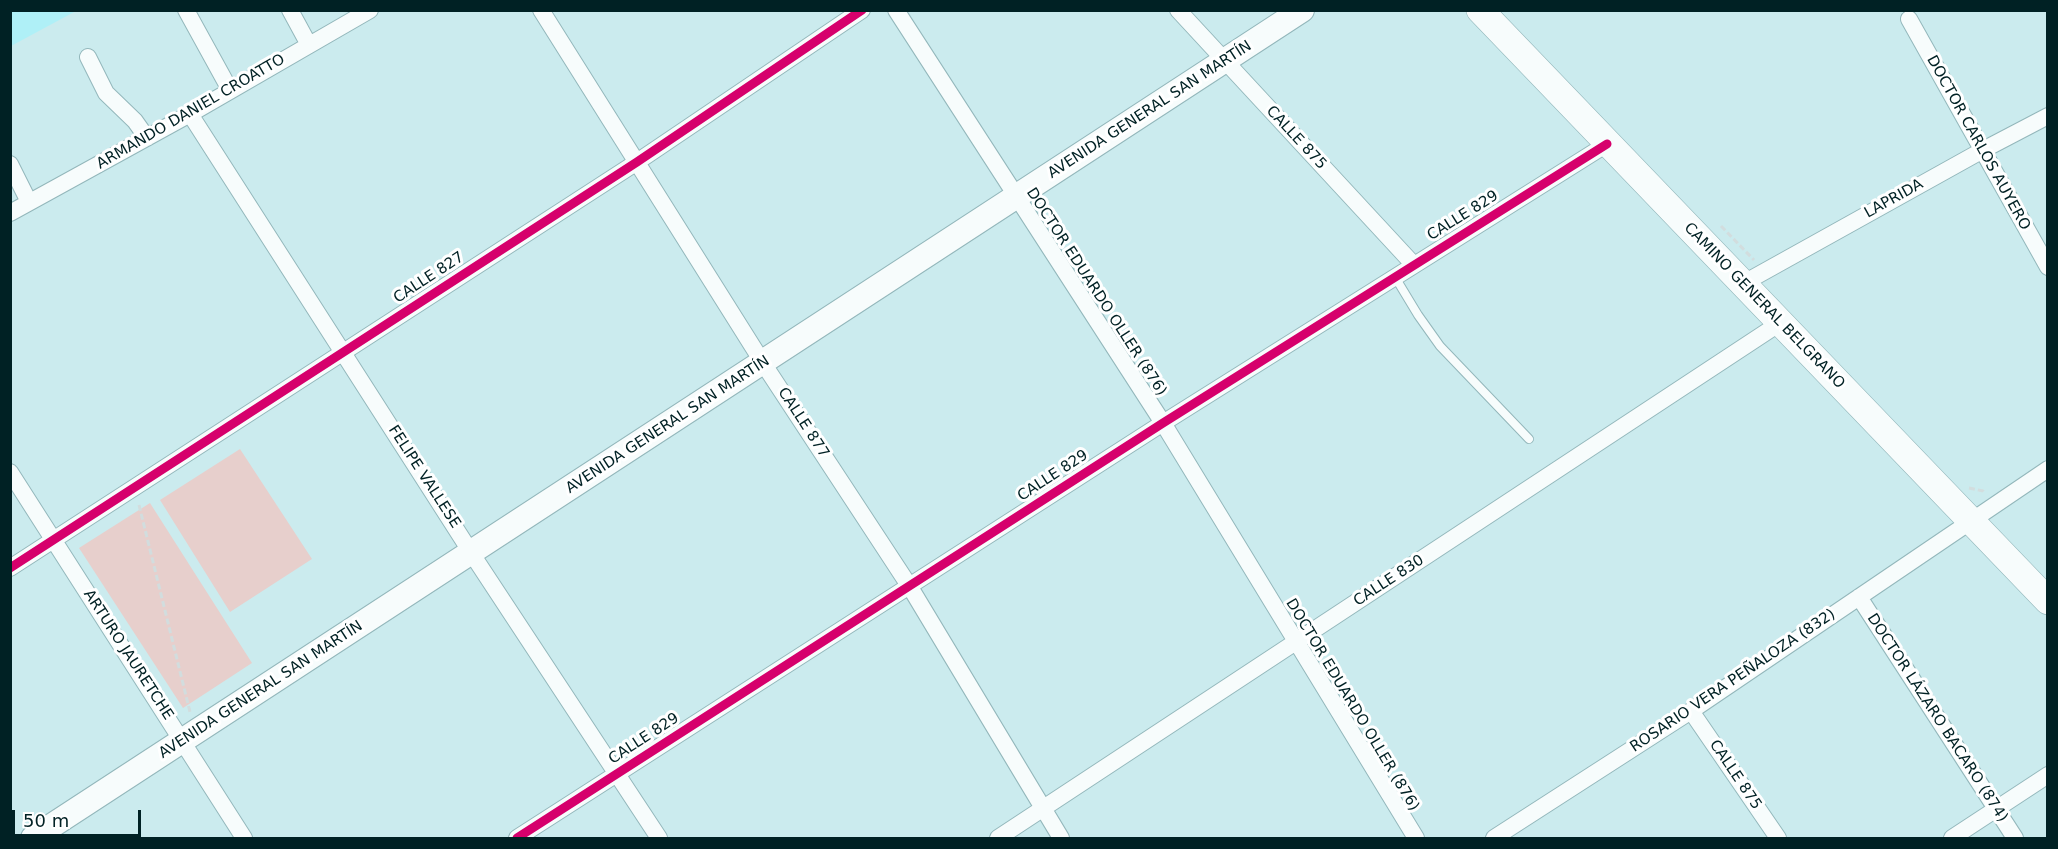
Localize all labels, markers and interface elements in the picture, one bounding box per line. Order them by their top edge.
street label: AVENIDA GENERAL SAN MARTÍN [1045,37,1255,183]
street label: ARMANDO DANIEL CROATTO [94,51,288,173]
street label: DOCTOR CARLOS AUYERO [1922,52,2034,234]
street label: CALLE 875 [1262,102,1330,174]
street label: LAPRIDA [1861,176,1927,222]
street label: DOCTOR EDUARDO OLLER (876) [1022,185,1170,399]
street label: CALLE 829 [1424,187,1502,245]
street label: CAMINO GENERAL BELGRANO [1680,219,1848,393]
street label: CALLE 827 [390,249,468,307]
street label: AVENIDA GENERAL SAN MARTÍN [563,352,773,498]
street label: CALLE 877 [774,384,832,462]
street label: FELIPE VALLESE [384,422,464,532]
street label: CALLE 829 [1014,447,1092,505]
street label: CALLE 830 [1350,552,1428,610]
street label: ARTURO JAURETCHE [79,587,177,723]
street label: DOCTOR EDUARDO OLLER (876) [1281,596,1423,814]
street label: ROSARIO VERA PEÑALOZA (832) [1627,605,1839,757]
street label: DOCTOR LÁZARO BACARO (874) [1863,610,2011,826]
street label: AVENIDA GENERAL SAN MARTÍN [156,617,366,763]
street label: CALLE 829 [605,710,683,768]
street label: CALLE 875 [1705,737,1765,813]
scale bar [15,798,144,836]
text: 50 m [23,810,69,831]

